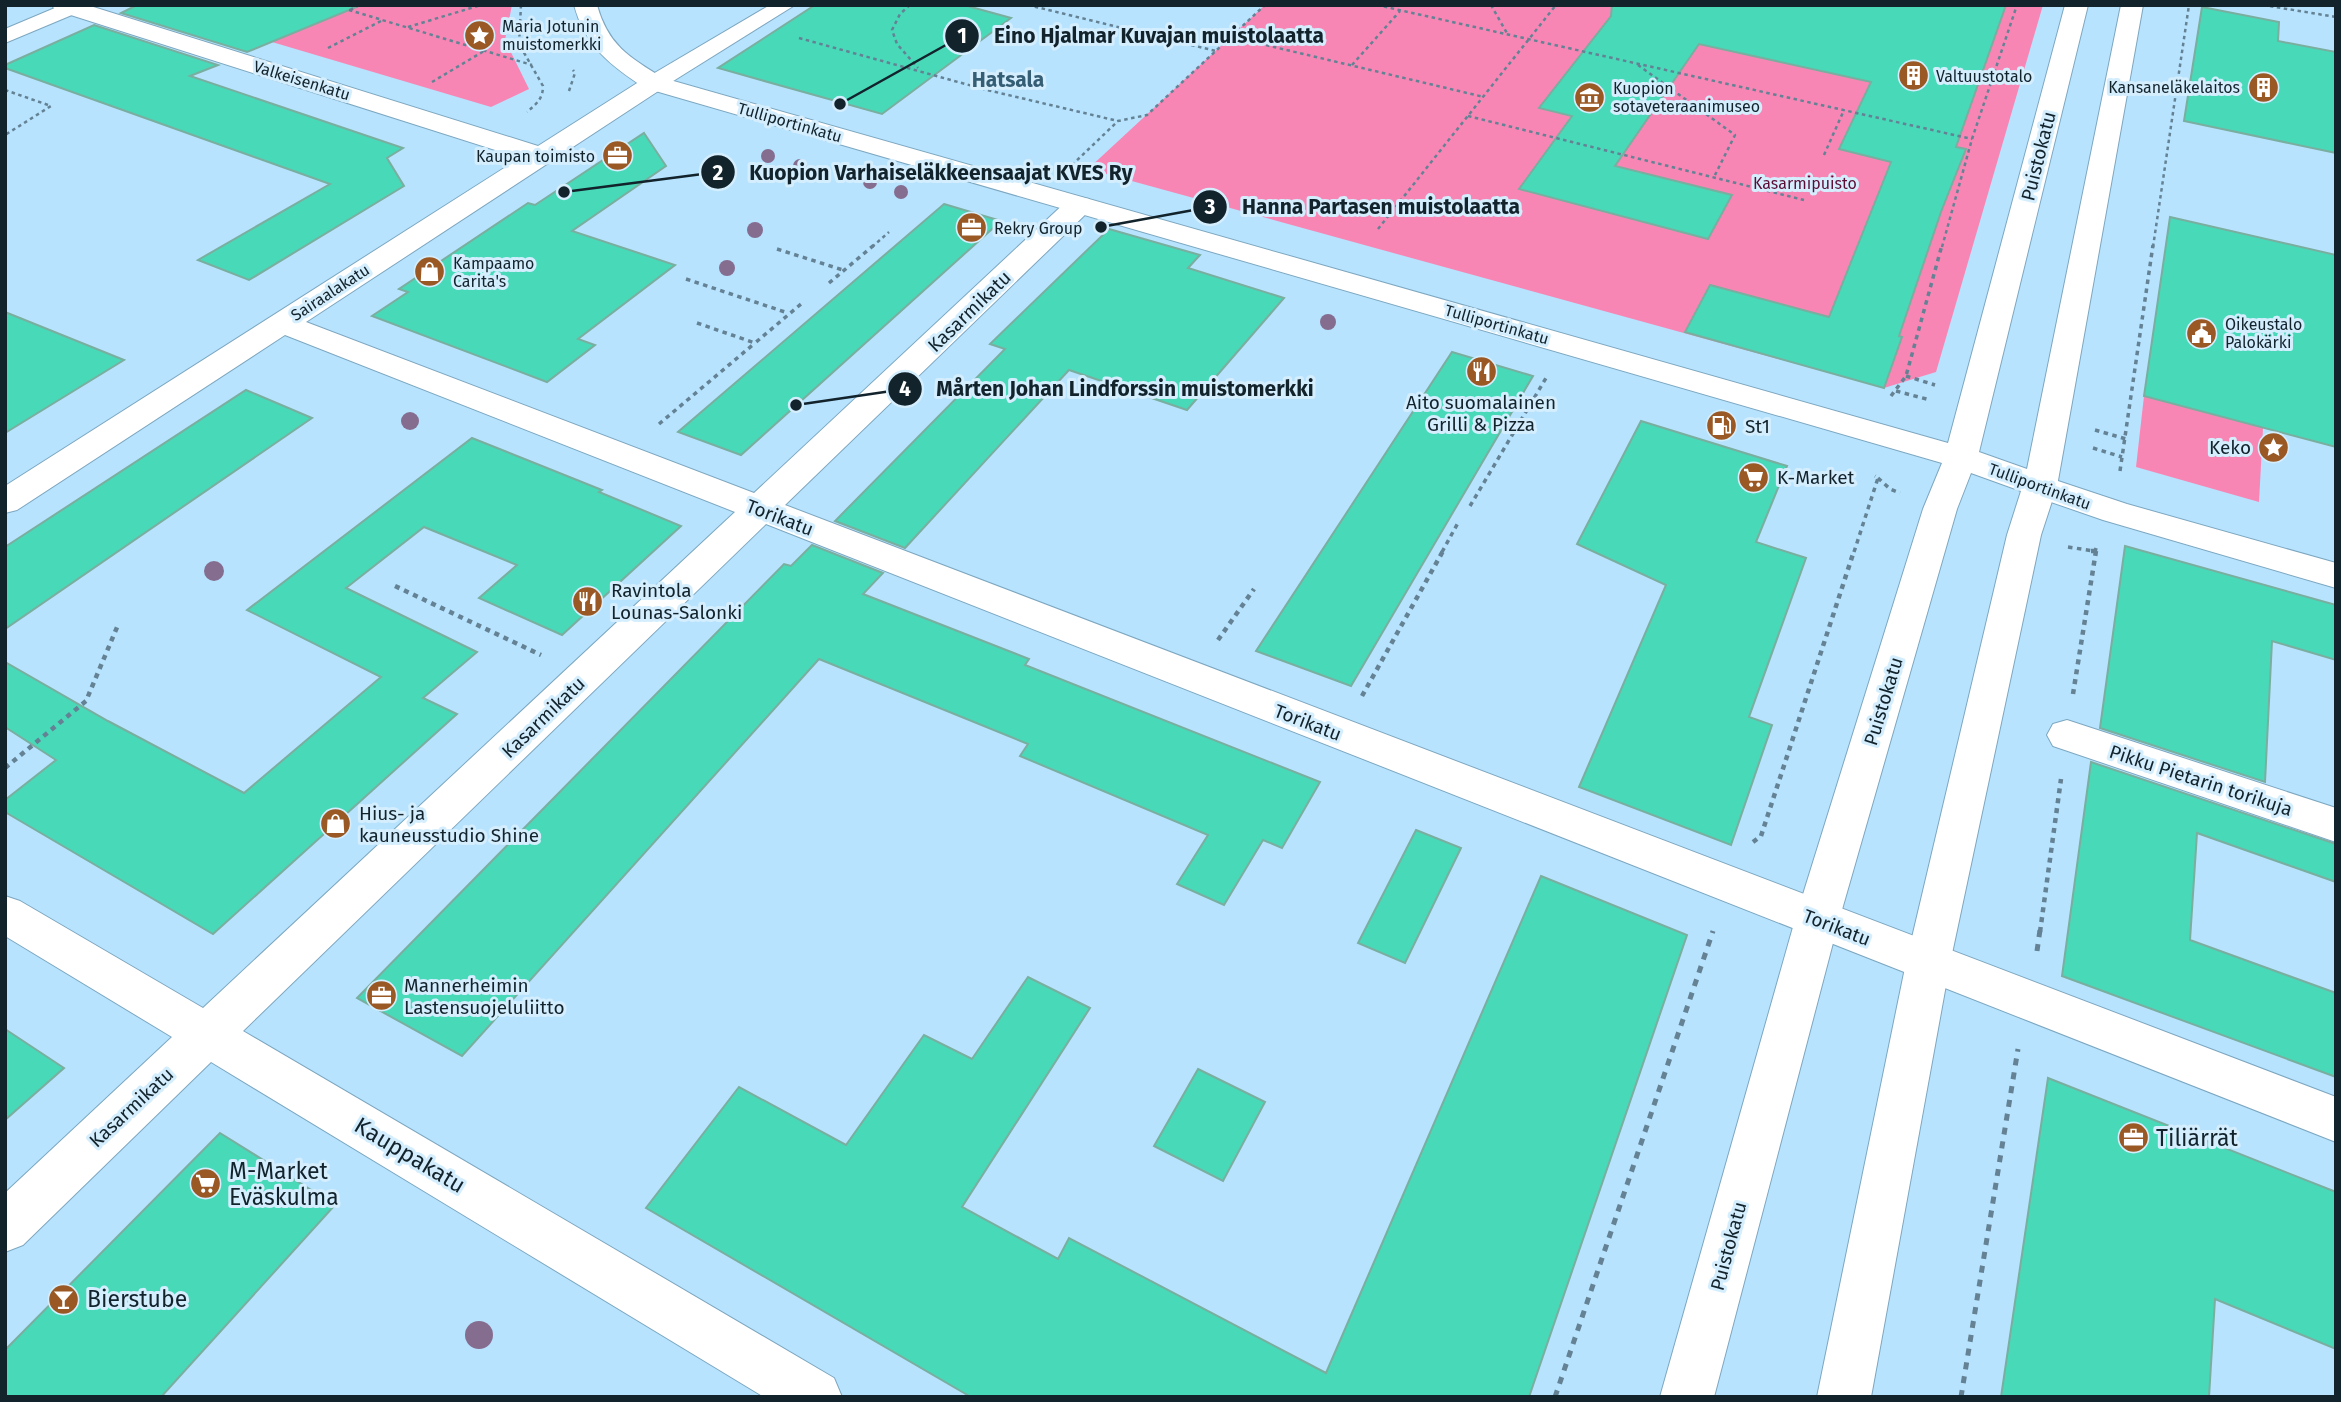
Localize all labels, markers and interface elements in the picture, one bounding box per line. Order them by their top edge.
callout: Eino Hjalmar Kuvajan muistolaatta [945,15,1338,57]
place label: Maria Jotunin muistomerkki [502,17,601,54]
place icon: Maria Jotunin muistomerkki [462,18,496,52]
text: 1 [957,23,967,49]
text: Eino Hjalmar Kuvajan muistolaatta [994,23,1324,49]
street label: Valkeisenkatu [251,57,352,104]
building icon: Valtuustotalo [1896,59,1930,93]
district label: Hatsala [972,67,1044,93]
place label: Valtuustotalo [1936,67,2032,86]
building icon: Kansaneläkelaitos [2246,70,2280,104]
place label: Kansaneläkelaitos [2108,78,2240,97]
place label: Kuopion sotaveteraanimuseo [1613,79,1760,116]
museum icon: Kuopion sotaveteraanimuseo [1573,80,1607,114]
street label: Tulliportinkatu [736,99,844,146]
street label: Puistokatu [2016,109,2061,203]
office icon: Kaupan toimisto [601,139,635,173]
place label: Kaupan toimisto [476,147,595,166]
callout: Kuopion Varhaiseläkkeensaajat KVES Ry [701,151,1147,193]
text: 2 [713,160,724,186]
text: Kuopion Varhaiseläkkeensaajat KVES Ry [749,160,1133,186]
park label: Kasarmipuisto [1753,174,1857,193]
callout: Hanna Partasen muistolaatta [1193,186,1534,228]
text: 3 [1204,194,1216,220]
text: Hanna Partasen muistolaatta [1242,194,1520,220]
office icon: Rekry Group [954,211,988,245]
place label: Rekry Group [994,219,1083,238]
place label: Kampaamo Carita's [453,254,534,291]
shop icon: Kampaamo Carita's [413,255,447,289]
street label: Sairaalakatu [287,260,373,325]
street label: Kasarmikatu [923,266,1016,357]
street label: Tulliportinkatu [1443,301,1551,348]
place label: Oikeustalo Palokärki [2225,315,2302,352]
public building icon: Oikeustalo Palokärki [2185,316,2219,350]
restaurant icon: Aito suomalainen Grilli & Pizza [1464,354,1498,388]
callout: Mårten Johan Lindforssin muistomerkki [887,368,1328,410]
text: 4 [899,376,911,402]
text: Mårten Johan Lindforssin muistomerkki [936,376,1314,402]
place label: Aito suomalainen Grilli & Pizza [1406,391,1556,436]
fuel station icon: St1 [1705,409,1739,443]
place label: St1 [1745,415,1770,438]
place icon: Keko [2257,430,2291,464]
place label: Keko [2209,436,2251,459]
street label: Tulliportinkatu [1986,459,2093,514]
supermarket icon: K-Market [1737,460,1771,494]
place label: K-Market [1777,466,1855,489]
street label: Torikatu [743,494,817,541]
place label: Ravintola Lounas-Salonki [611,579,742,624]
restaurant icon: Ravintola Lounas-Salonki [571,584,605,618]
street label: Puistokatu [1859,654,1908,748]
street label: Kasarmikatu [497,672,590,763]
street label: Torikatu [1271,699,1345,746]
street label: Pikku Pietarin torikuja [2106,740,2295,821]
place label: Hius- ja kauneusstudio Shine [359,802,539,847]
shop icon: Hius- ja kauneusstudio Shine [319,807,353,841]
street label: Torikatu [1800,904,1874,951]
place label: Mannerheimin Lastensuojeluliitto [404,974,565,1019]
office icon: Mannerheimin Lastensuojeluliitto [364,979,398,1013]
street label: Kasarmikatu [84,1063,178,1152]
street label: Kauppakatu [349,1111,471,1199]
office icon: Tiliärrät [2116,1121,2150,1155]
place label: Tiliärrät [2156,1124,2239,1152]
place label: M-Market Eväskulma [229,1157,339,1211]
supermarket icon: M-Market Eväskulma [189,1167,223,1201]
street label: Puistokatu [1706,1199,1751,1293]
bar icon: Bierstube [47,1282,81,1316]
place label: Bierstube [87,1285,187,1313]

